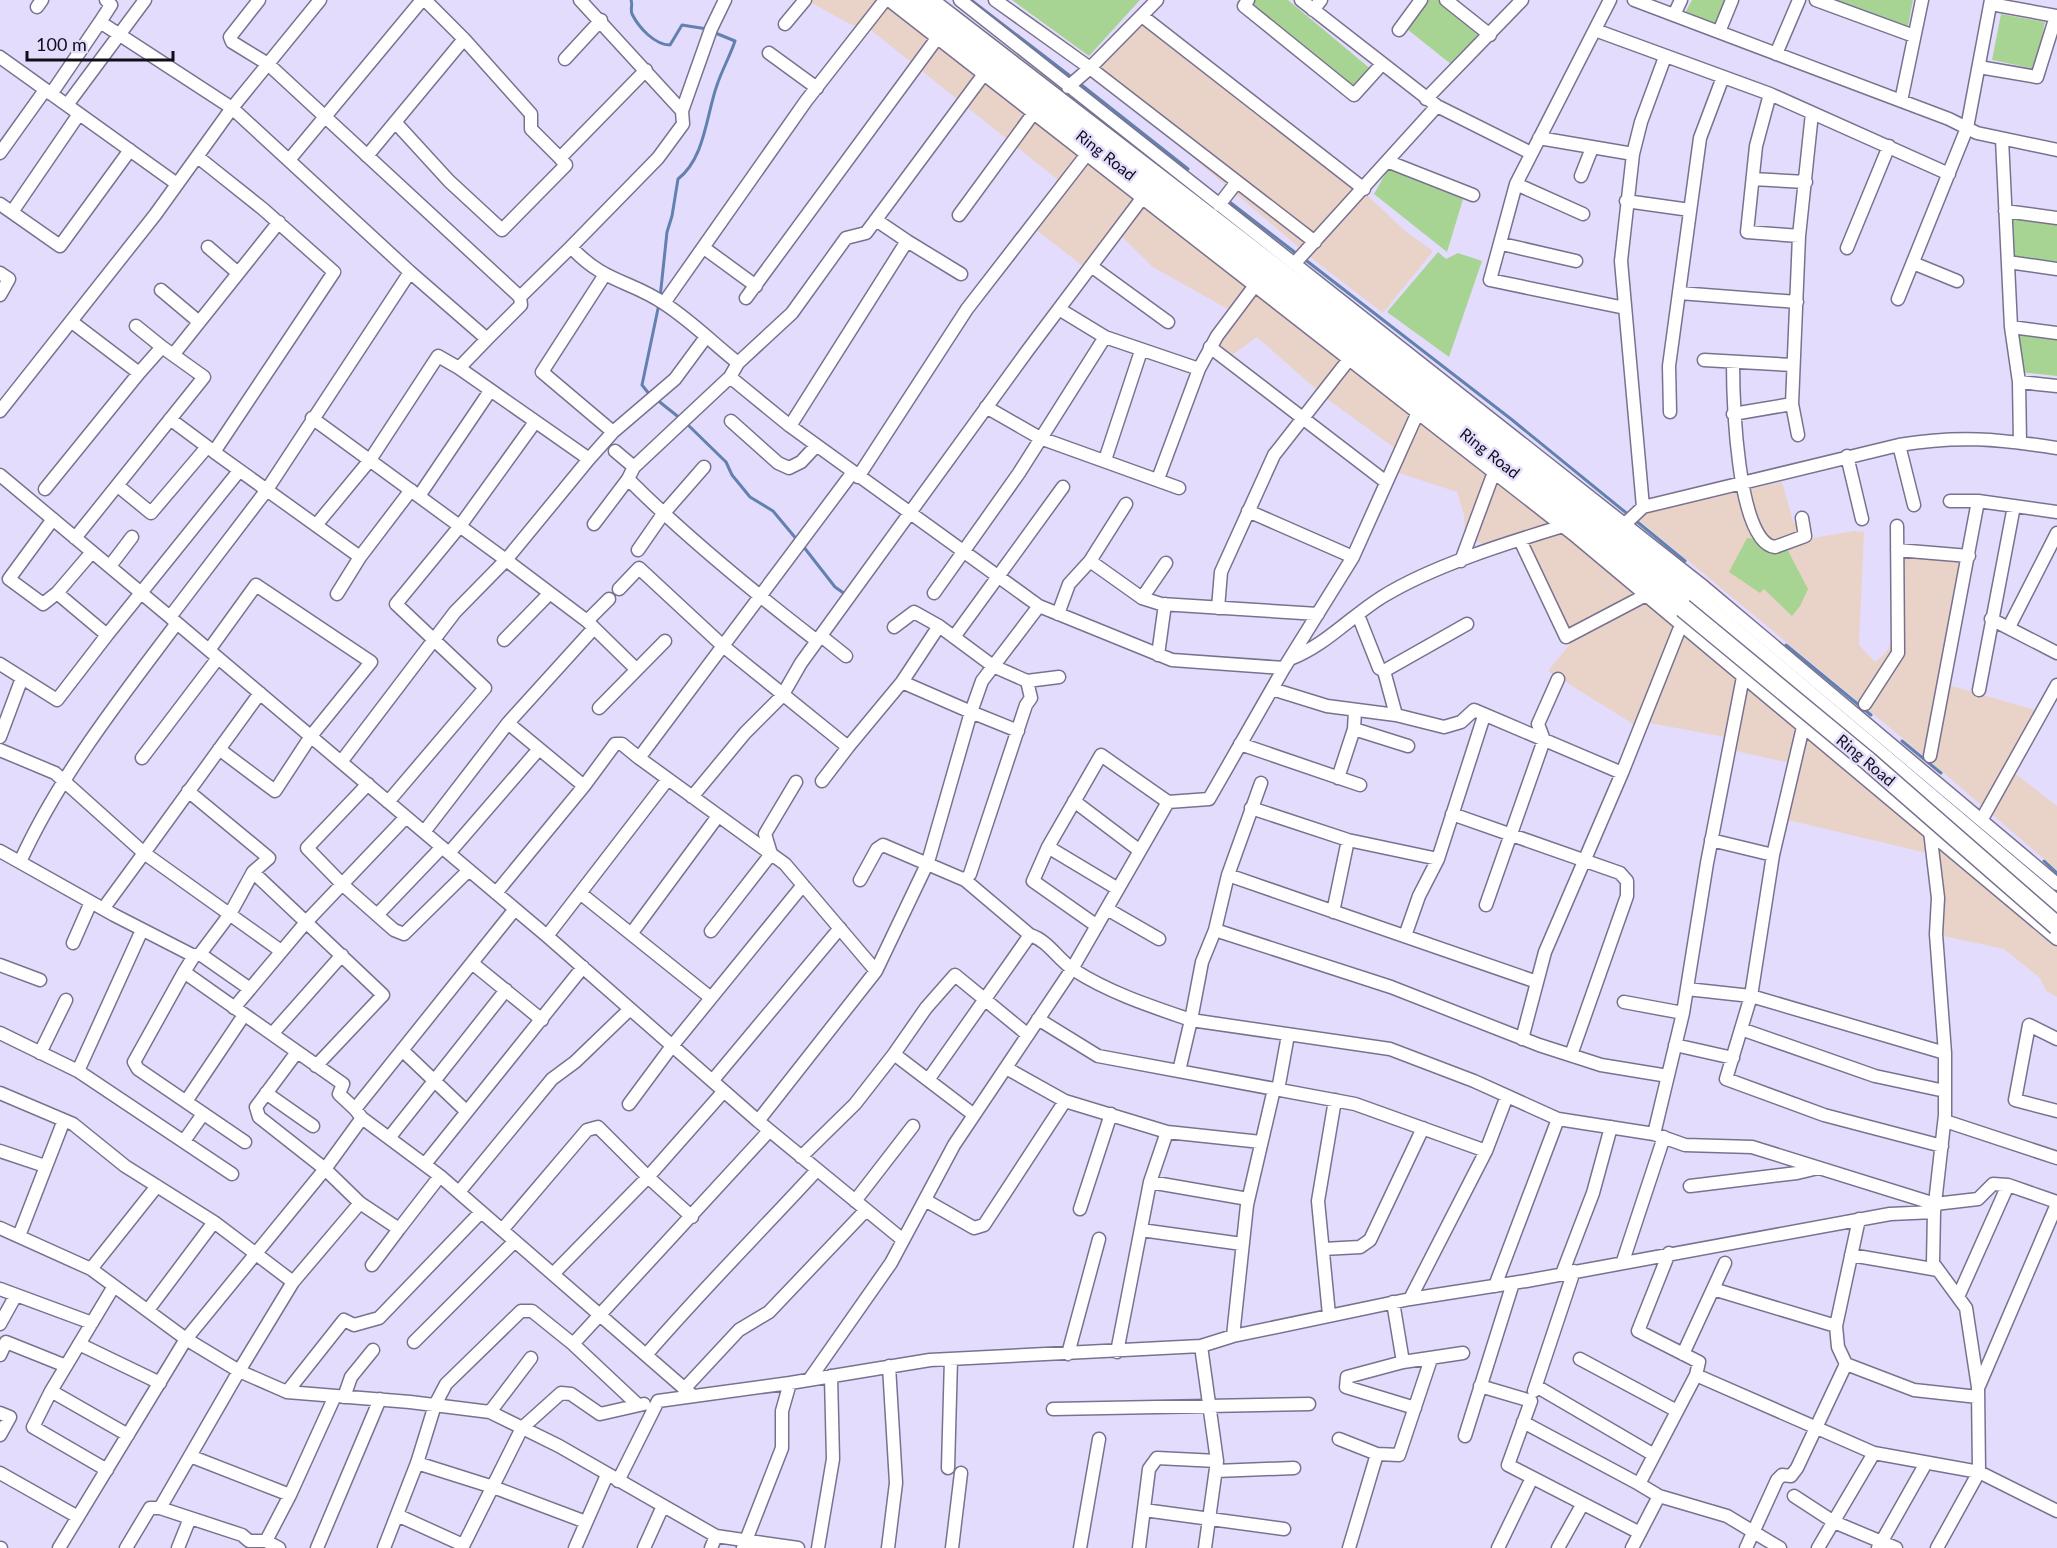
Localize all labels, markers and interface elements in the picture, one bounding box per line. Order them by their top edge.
scale bar [27,24,172,62]
text: 100 m [36,33,87,55]
street label: Ring Road [1073,125,1140,184]
street label: Ring Road [1457,423,1524,482]
street label: Ring Road [1833,730,1899,790]

